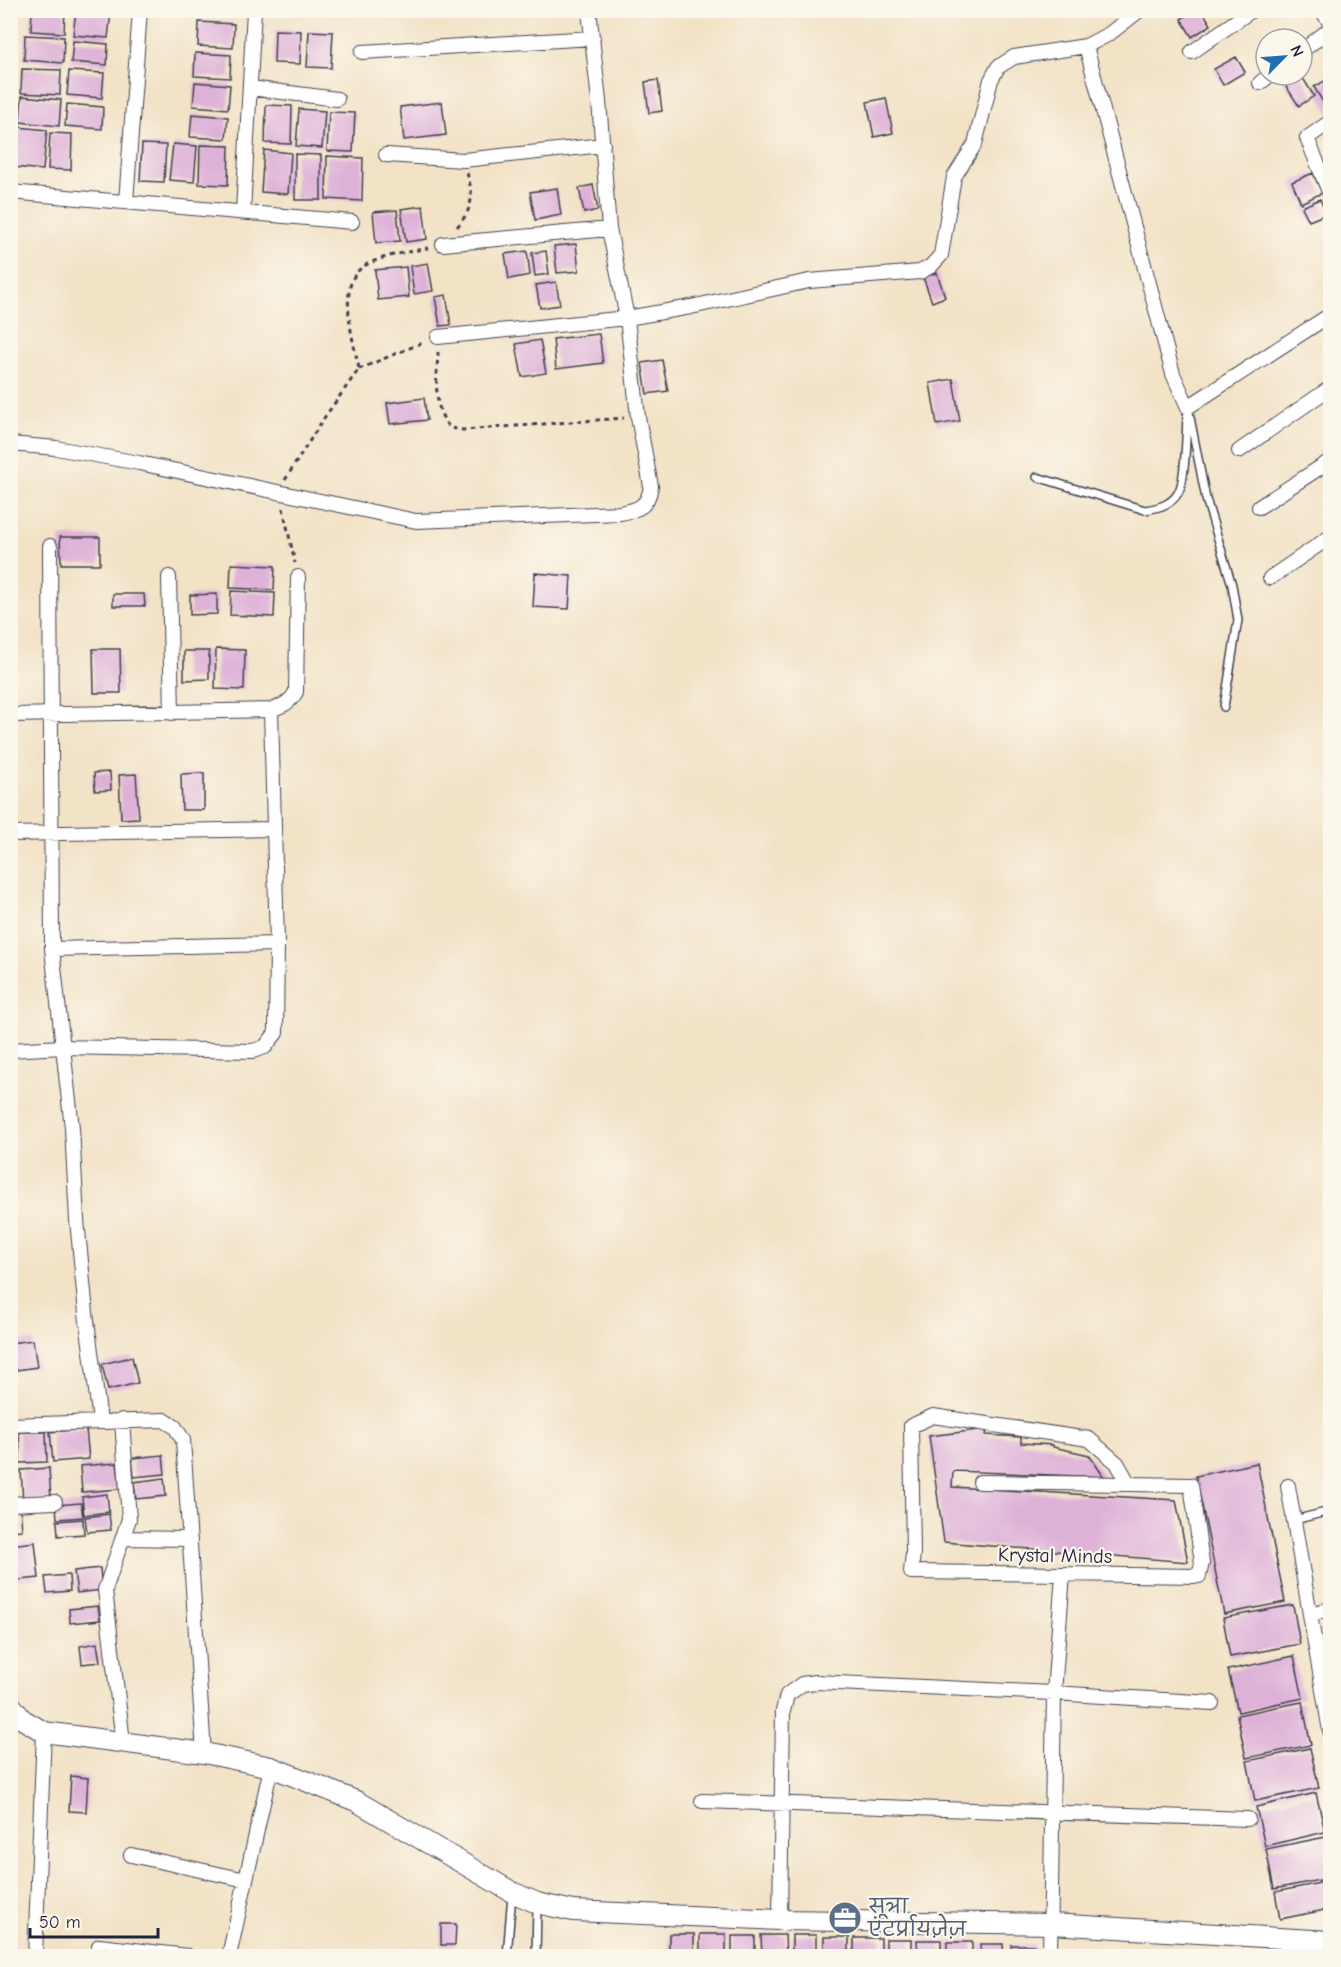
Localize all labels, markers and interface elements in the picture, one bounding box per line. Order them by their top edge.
north arrow [1254,27,1314,87]
text: N [1286,43,1307,60]
street label: Krystal Minds [998,1543,1112,1568]
place label: सूत्रा एंटर्प्रायज़ेज़ [867,1895,967,1941]
office icon: सूत्रा एंटर्प्रायज़ेज़ [827,1900,863,1936]
scale bar [30,1901,158,1939]
text: 50 m [39,1912,81,1933]

